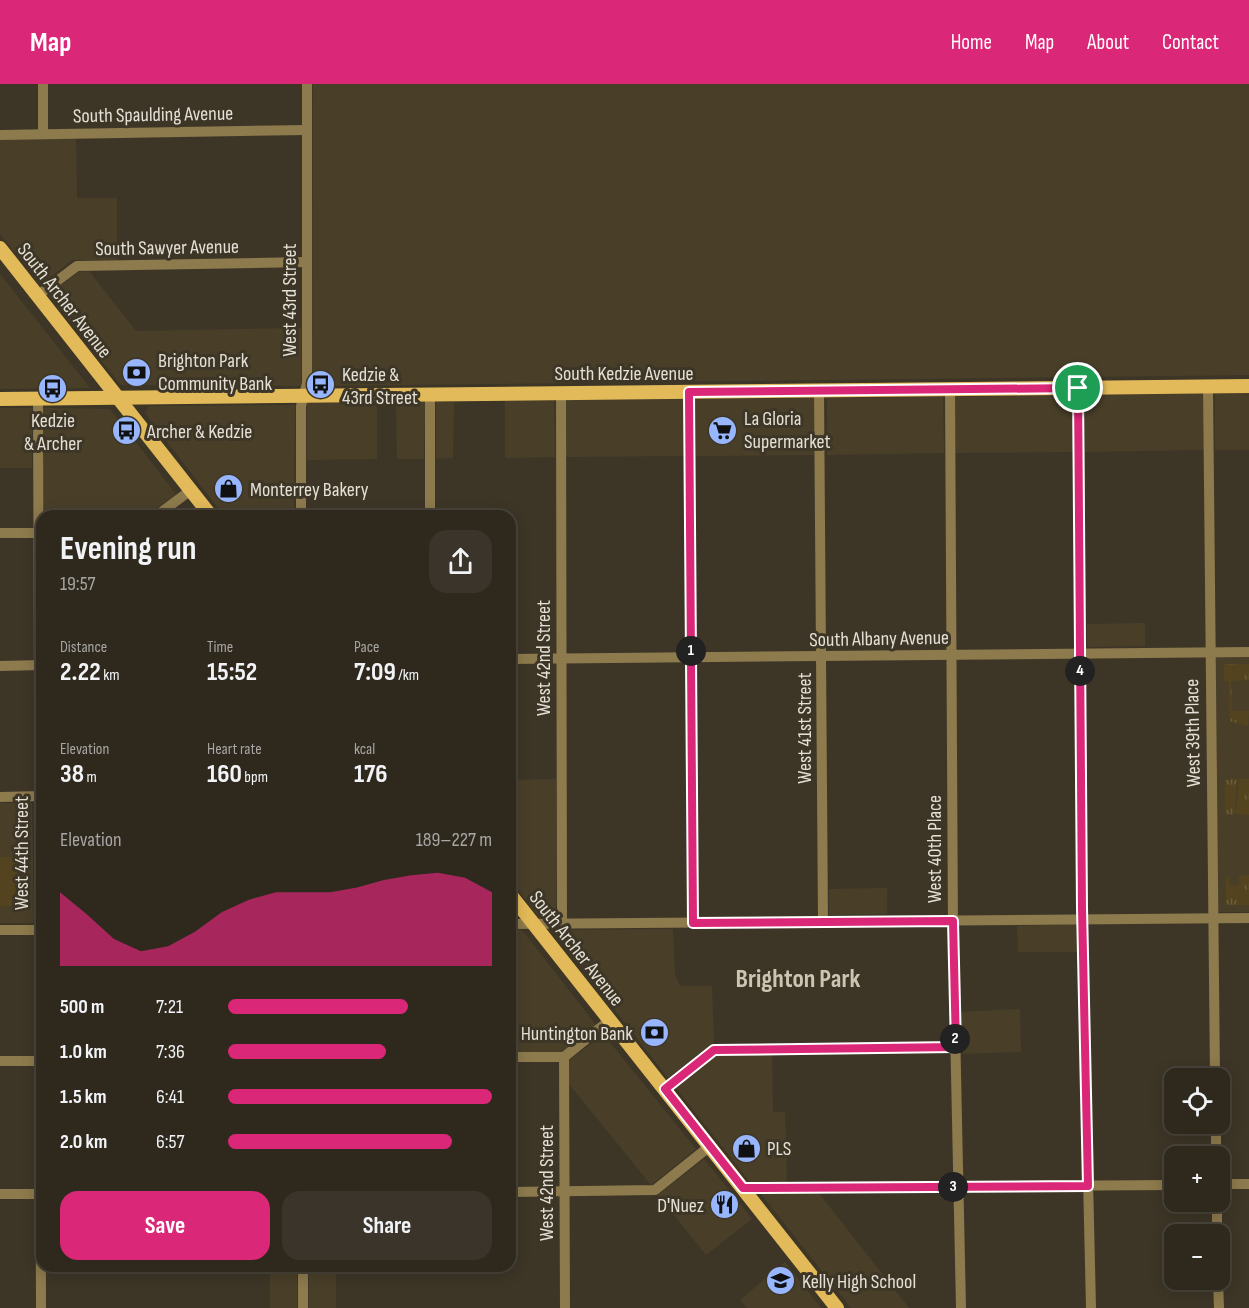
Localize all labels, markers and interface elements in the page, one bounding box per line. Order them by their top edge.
text: Map [30,26,71,59]
text: Home [951,30,992,55]
text: Map [1025,30,1054,55]
text: About [1087,30,1129,55]
text: Contact [1162,30,1219,55]
street label: South Spaulding Avenue [73,102,233,128]
street label: South Sawyer Avenue [95,235,239,261]
street label: South Archer Avenue [12,238,117,363]
street label: West 43rd Street [278,243,302,357]
place label: Brighton Park Community Bank [158,349,272,396]
bank icon: Brighton Park Community Bank [121,356,153,388]
street label: South Kedzie Avenue [554,362,694,386]
pin [1052,362,1103,413]
place label: Kedzie & 43rd Street [342,363,418,410]
bus stop icon: Kedzie & 43rd Street [305,369,337,401]
icon: arrive [1061,371,1094,404]
bus stop icon: Kedzie & Archer [37,373,69,405]
place label: La Gloria Supermarket [744,407,831,454]
place label: Kedzie & Archer [24,409,82,456]
supermarket icon: La Gloria Supermarket [707,414,739,446]
bus stop icon: Archer & Kedzie [110,415,142,447]
place label: Archer & Kedzie [146,420,252,444]
shop icon: Monterrey Bakery [213,473,245,505]
place label: Monterrey Bakery [250,478,369,502]
text: Evening run [60,529,196,569]
button: share [429,530,492,593]
text: 19:57 [60,572,96,596]
street label: West 42nd Street [532,600,556,716]
street label: South Albany Avenue [809,626,949,652]
pin: 1 [676,636,706,666]
text: Distance [60,638,107,657]
text: Time [207,638,233,657]
text: Pace [354,638,379,657]
text: 1 [688,641,694,660]
pin: 4 [1065,656,1095,686]
text: 2.22 [60,657,101,688]
text: 15:52 [207,657,257,688]
text: 7:09 [354,657,396,688]
text: 4 [1076,661,1084,680]
text: km [101,666,120,685]
text: /km [396,666,419,685]
street label: West 41st Street [793,672,817,784]
street label: West 39th Place [1180,679,1206,787]
text: Elevation [60,740,109,759]
text: Heart rate [207,740,262,759]
text: kcal [354,740,375,759]
text: 38 [60,759,84,790]
text: 160 [207,759,242,790]
text: 176 [354,759,388,790]
text: m [84,768,97,787]
text: bpm [242,768,268,787]
street label: West 40th Place [923,795,947,903]
street label: West 44th Street [10,796,34,910]
text: Elevation [60,828,122,852]
text: 189–227 m [416,828,492,852]
street label: South Archer Avenue [524,886,629,1011]
district label: Brighton Park [736,964,860,995]
text: 500 m [60,995,104,1019]
text: 7:21 [156,995,183,1019]
bank icon: Huntington Bank [638,1017,670,1049]
place label: Huntington Bank [521,1022,633,1046]
pin: 2 [940,1024,970,1054]
text: 2 [951,1029,959,1048]
text: 1.0 km [60,1040,107,1064]
text: 7:36 [156,1040,185,1064]
map controls [1164,1068,1230,1290]
button: locate [1164,1068,1230,1134]
text: 1.5 km [60,1085,106,1109]
text: 6:41 [156,1085,184,1109]
street label: West 42nd Street [535,1125,559,1241]
text: 2.0 km [60,1130,107,1154]
text: 6:57 [156,1130,184,1154]
shop icon: PLS [730,1132,762,1164]
place label: PLS [767,1137,791,1161]
button: + [1164,1146,1230,1212]
pin: 3 [938,1172,968,1202]
text: 3 [949,1177,957,1196]
restaurant icon: D'Nuez [709,1189,741,1221]
button: Save [60,1191,270,1260]
button: Share [282,1191,492,1260]
place label: D'Nuez [657,1194,704,1218]
button: − [1164,1224,1230,1290]
school or university icon: Kelly High School [765,1265,797,1297]
place label: Kelly High School [802,1270,916,1294]

